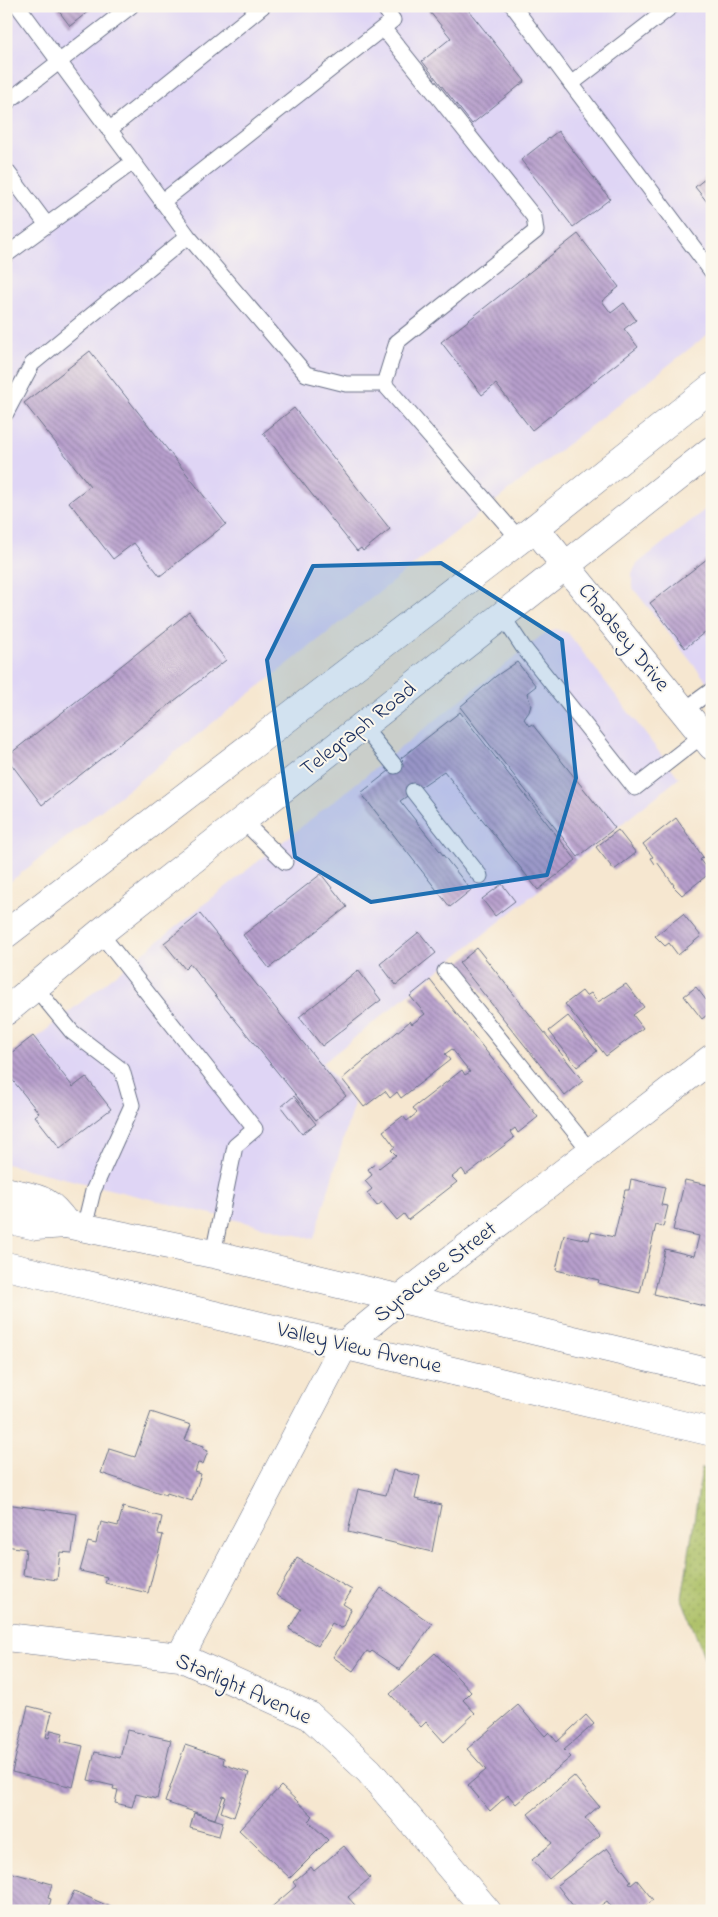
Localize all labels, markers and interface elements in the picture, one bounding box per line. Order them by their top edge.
street label: Chadsey Drive [568,577,677,700]
street label: Telegraph Road [294,674,425,786]
street label: Syracuse Street [367,1214,506,1332]
street label: Valley View Avenue [272,1314,445,1385]
street label: Starlight Avenue [169,1646,316,1735]

